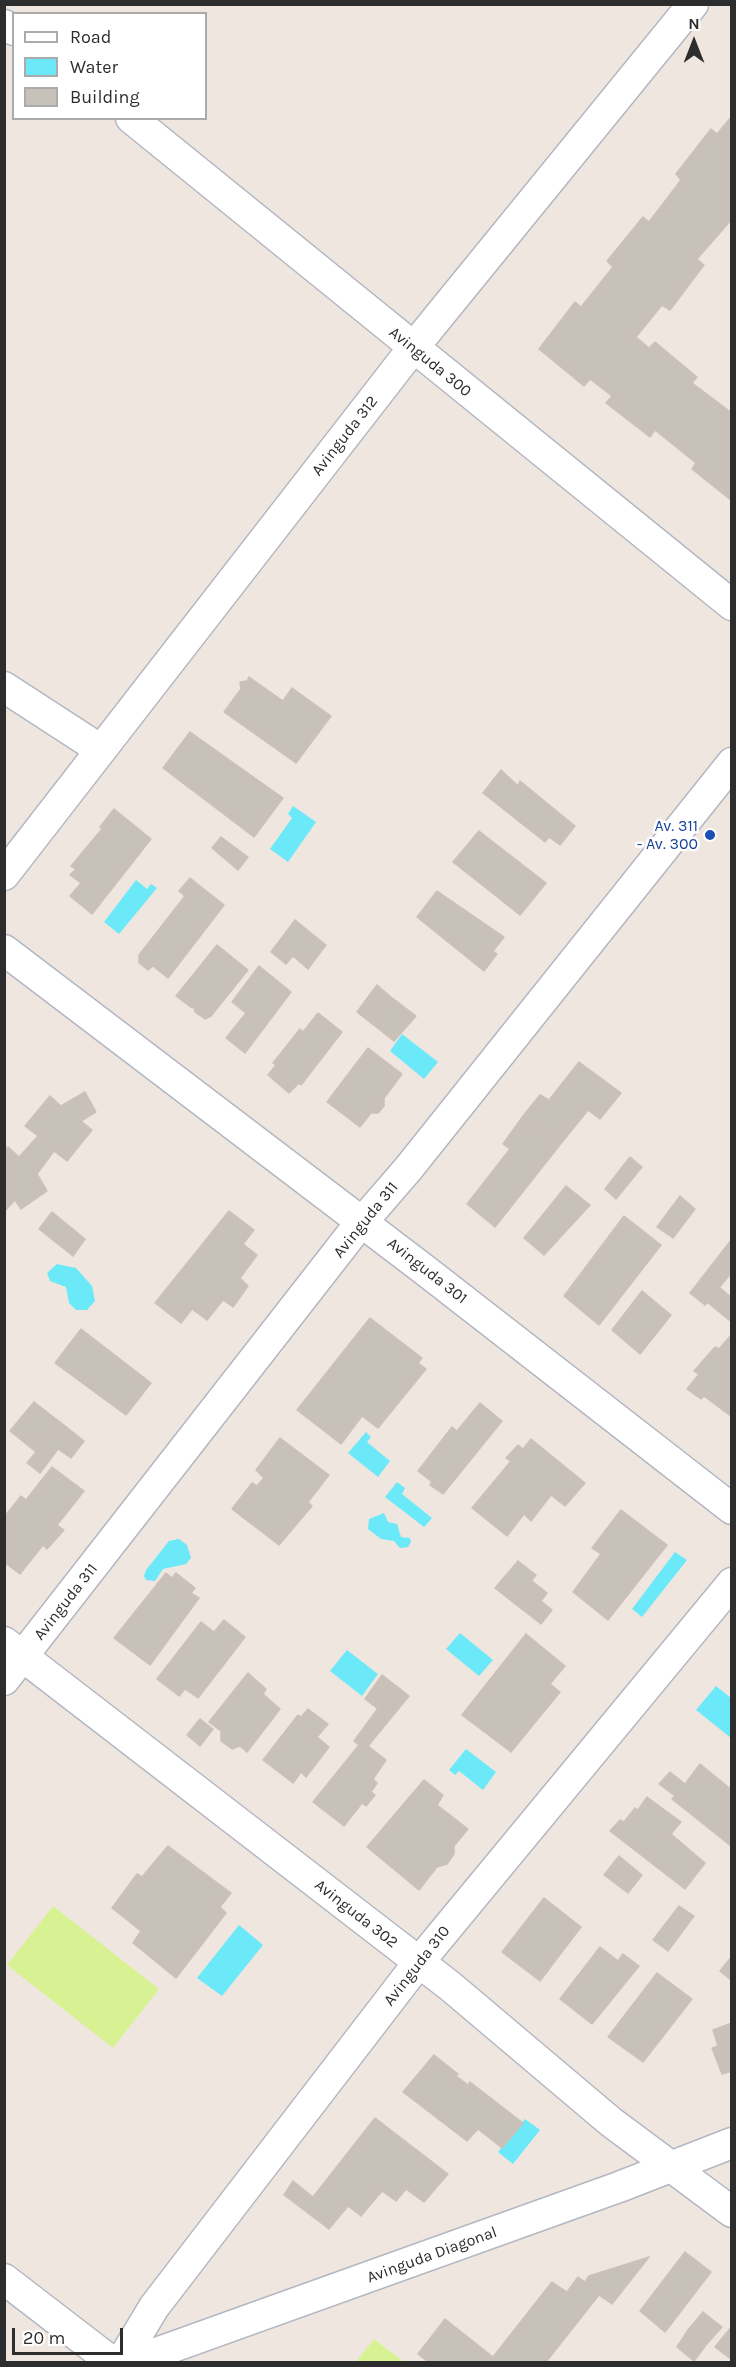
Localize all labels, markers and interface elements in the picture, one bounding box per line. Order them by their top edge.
legend [12,12,207,120]
north arrow [664,12,724,72]
text: N [688,14,700,33]
text: Road [70,26,111,48]
text: Water [70,56,118,78]
text: Building [70,86,140,108]
street label: Avinguda 300 [385,323,475,401]
street label: Avinguda 312 [308,392,382,480]
place label: Av. 311 - Av. 300 [637,816,698,854]
marker: Av. 311 - Av. 300 [703,828,717,842]
street label: Avinguda 311 [330,1178,402,1262]
street label: Avinguda 301 [383,1234,471,1308]
street label: Avinguda 311 [30,1560,102,1644]
street label: Avinguda 302 [311,1876,401,1952]
street label: Avinguda 310 [380,1922,454,2010]
street label: Avinguda Diagonal [364,2223,500,2287]
scale bar [15,2316,126,2354]
text: 20 m [23,2327,65,2349]

